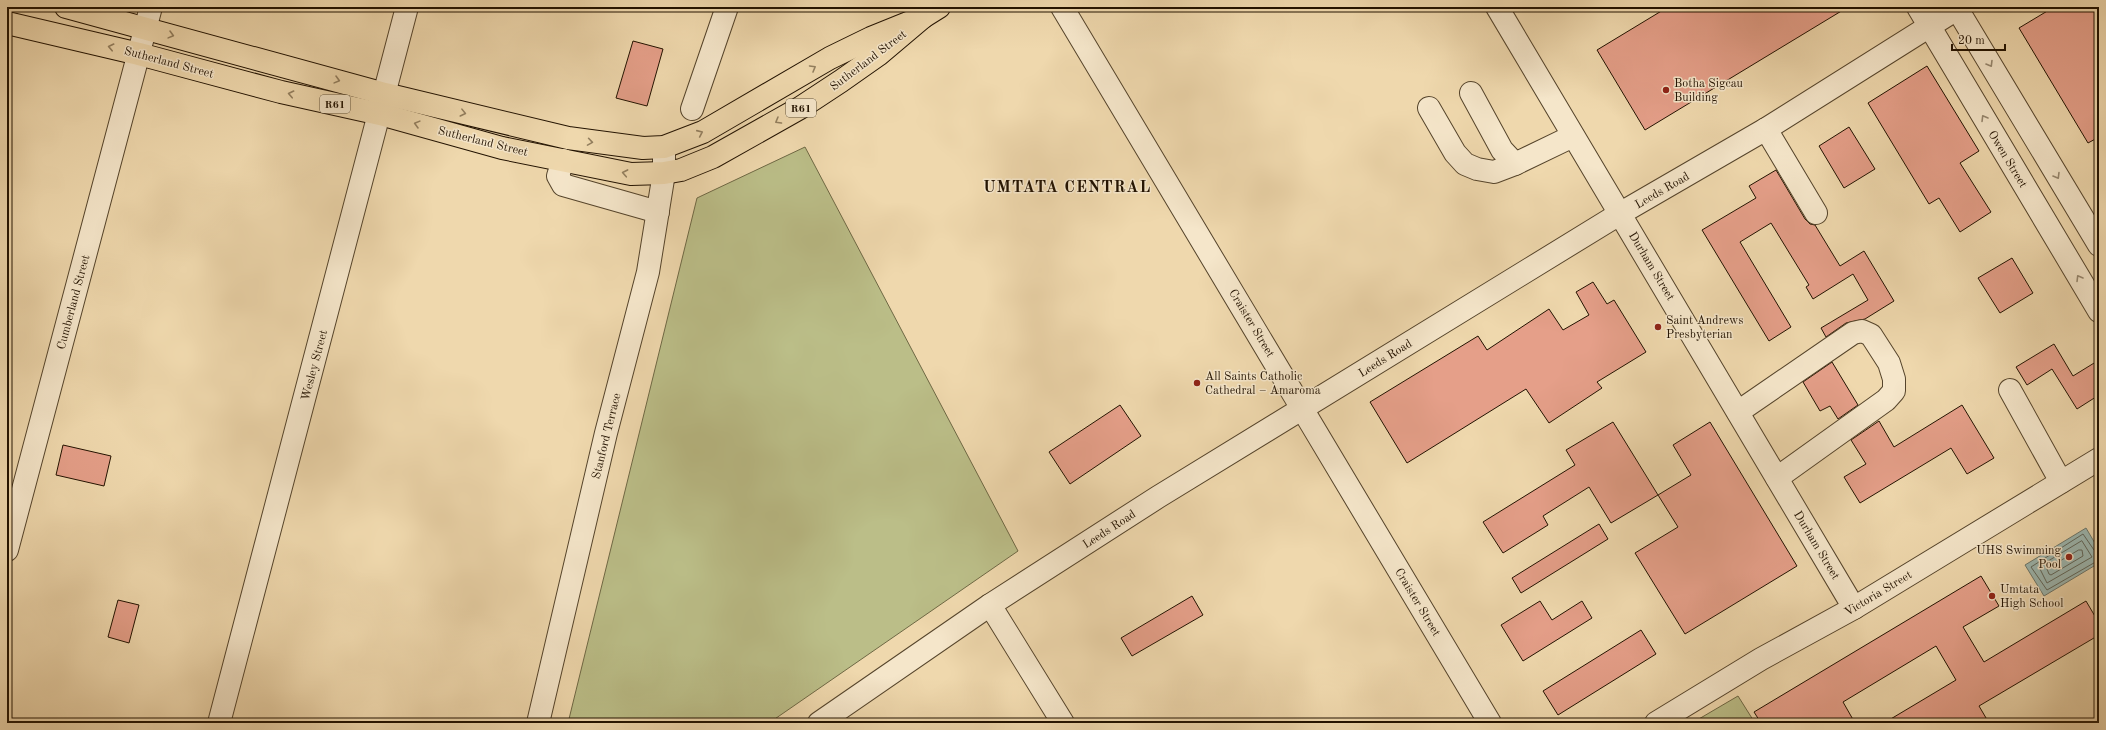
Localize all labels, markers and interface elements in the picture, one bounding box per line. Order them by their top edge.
scale bar [1952,26,2005,52]
street label: Sutherland Street [828,28,909,93]
one-way arrow [168,30,175,39]
text: 20 m [1958,35,1985,47]
one-way arrow [108,44,114,52]
street label: Sutherland Street [123,45,215,81]
one-way arrow [1986,60,1993,67]
one-way arrow [809,66,816,73]
one-way arrow [334,76,341,84]
place label: Botha Sigcau Building [1674,78,1744,104]
marker: Botha Sigcau Building [1661,85,1671,95]
one-way arrow [288,91,294,99]
road number: R61 [320,95,350,113]
road number: R61 [786,99,816,117]
one-way arrow [460,108,466,116]
one-way arrow [1981,115,1989,122]
one-way arrow [775,116,782,123]
one-way arrow [414,120,421,129]
street label: Sutherland Street [437,125,529,159]
street label: Owen Street [1985,129,2029,190]
one-way arrow [697,130,704,138]
one-way arrow [587,137,593,146]
one-way arrow [622,169,629,177]
street label: Leeds Road [1633,171,1692,211]
one-way arrow [2053,172,2060,179]
district label: UMTATA CENTRAL [983,180,1151,196]
street label: Durham Street [1626,230,1676,303]
street label: Cumberland Street [56,254,92,351]
one-way arrow [2076,275,2084,282]
street label: Craister Street [1226,287,1276,360]
place label: Saint Andrews Presbyterian [1666,315,1744,341]
marker: Saint Andrews Presbyterian [1653,322,1663,332]
street label: Wesley Street [300,329,330,402]
street label: Leeds Road [1357,338,1414,380]
place label: All Saints Catholic Cathedral – Amaroma [1205,371,1321,397]
marker: All Saints Catholic Cathedral – Amaroma [1192,378,1202,388]
street label: Stanford Terrace [590,391,624,481]
street label: Leeds Road [1081,508,1138,551]
street label: Durham Street [1791,509,1841,582]
place label: UHS Swimming Pool [1976,545,2062,571]
marker: UHS Swimming Pool [2064,552,2074,562]
street label: Craister Street [1392,566,1442,639]
street label: Victoria Street [1843,569,1914,619]
place label: Umtata High School [2000,584,2063,610]
marker: Umtata High School [1987,591,1997,601]

